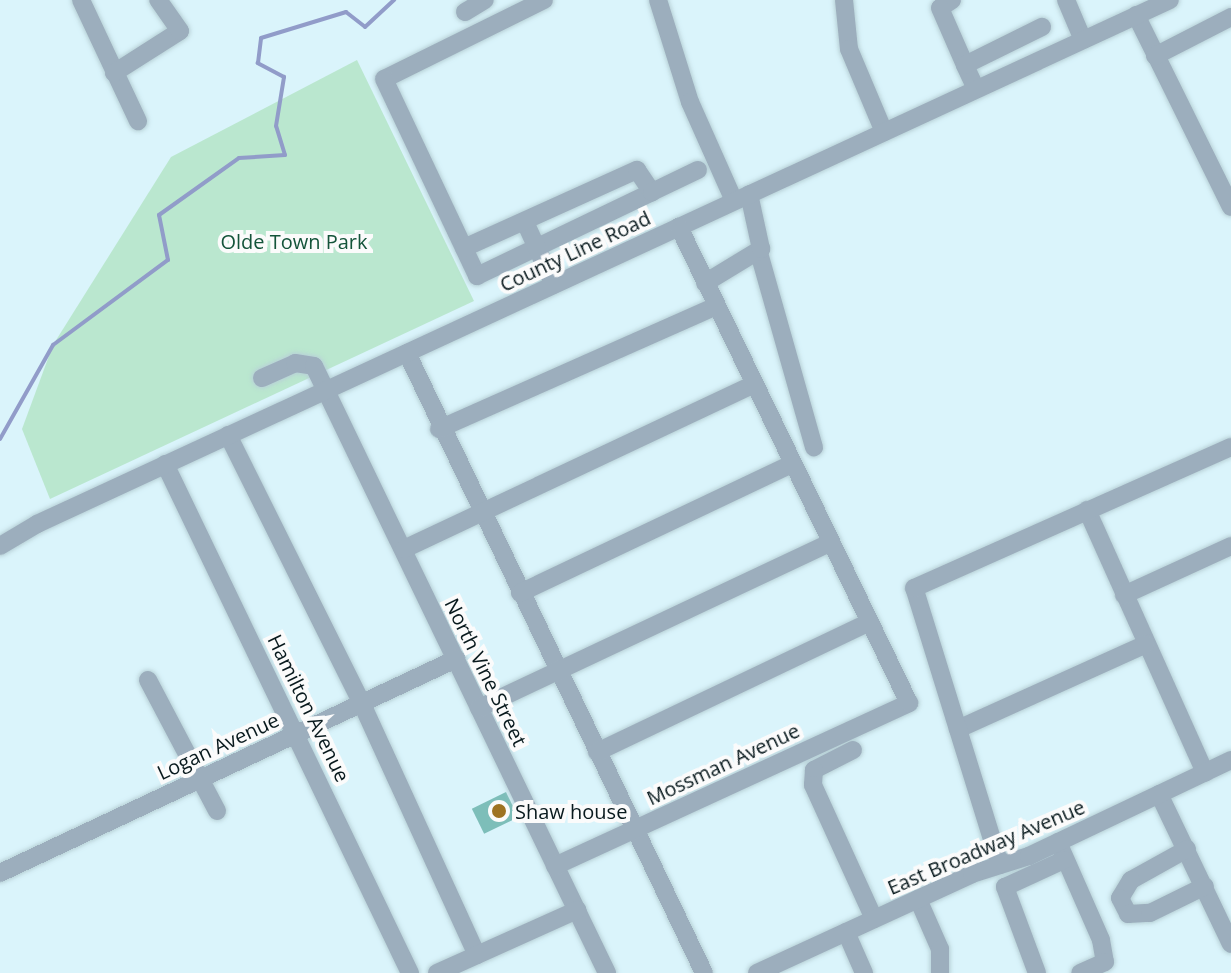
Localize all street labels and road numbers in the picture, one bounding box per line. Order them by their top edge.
street label: County Line Road [496,206,654,296]
street label: North Vine Street [440,594,532,750]
street label: Hamilton Avenue [263,631,355,785]
street label: Logan Avenue [153,707,283,785]
street label: Mossman Avenue [643,718,803,810]
street label: East Broadway Avenue [884,795,1088,899]

